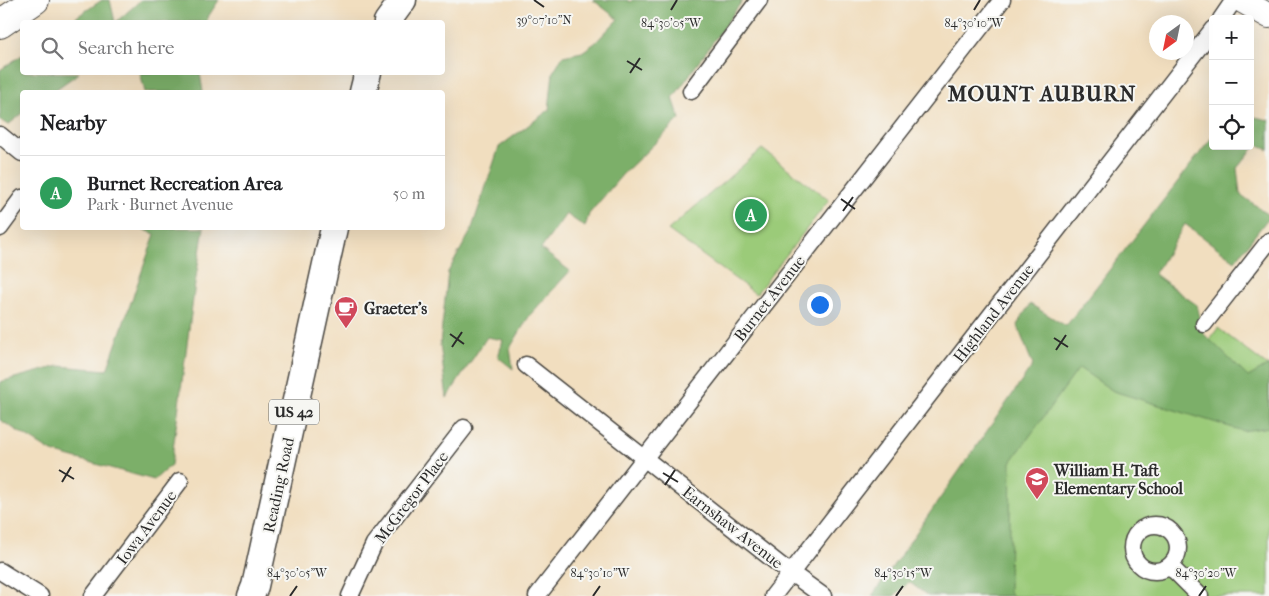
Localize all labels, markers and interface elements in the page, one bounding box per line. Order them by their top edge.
text: 39°07'10"N [516,13,572,27]
north arrow [1149,15,1194,60]
map controls [1209,15,1254,150]
button: + [1209,15,1254,60]
text: 84°30'05"W [641,16,702,30]
text: 84°30'10"W [945,16,1005,30]
search box [20,20,445,75]
icon: search [38,34,66,62]
text: Search here [78,37,174,59]
button: − [1209,60,1254,105]
district label: MOUNT AUBURN [947,82,1136,106]
button: locate [1209,105,1254,150]
text: Nearby [40,111,106,135]
text: Burnet Recreation Area [87,173,282,195]
text: A [51,184,61,203]
text: 50 m [393,184,425,203]
text: Park · Burnet Avenue [87,195,233,214]
pin: A [735,196,767,234]
street label: Burnet Avenue [730,251,809,345]
street label: Highland Avenue [949,260,1038,366]
your location [807,292,833,318]
cafe icon: Graeter's [333,295,359,329]
place label: Graeter's [364,299,427,318]
road number: US 42 [269,400,319,424]
street label: Reading Road [259,435,298,535]
street label: McGregor Place [371,447,452,547]
place label: William H. Taft Elementary School [1053,461,1183,499]
school or university icon: William H. Taft Elementary School [1024,466,1050,500]
street label: Earnshaw Avenue [679,482,787,573]
street label: Iowa Avenue [112,486,181,568]
text: 84°30'05"W [267,566,328,580]
text: 84°30'10"W [571,566,631,580]
text: 84°30'15"W [874,566,933,580]
text: 84°30'20"W [1176,566,1238,580]

